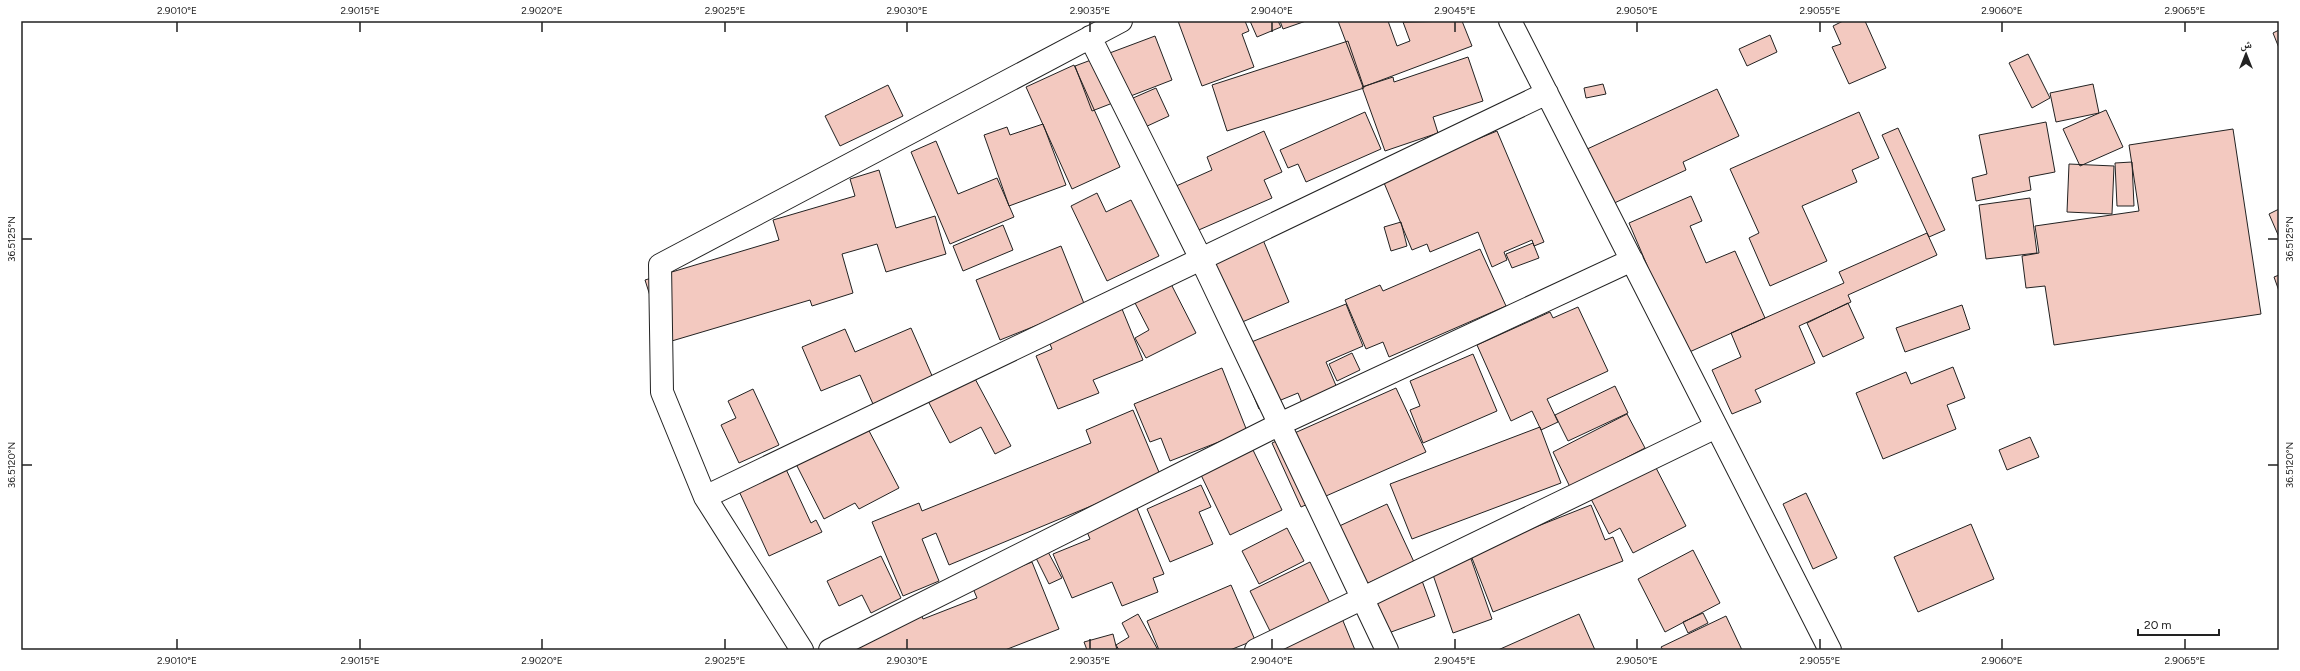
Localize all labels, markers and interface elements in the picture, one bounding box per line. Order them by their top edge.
text: 2.9010°E [157,4,197,17]
text: 2.9015°E [340,4,380,17]
text: 2.9020°E [521,4,563,17]
text: 2.9025°E [705,4,745,17]
text: 2.9030°E [886,4,928,17]
text: 2.9035°E [1070,4,1110,17]
text: 2.9040°E [1251,4,1293,17]
text: 2.9045°E [1434,4,1476,17]
text: 2.9050°E [1616,4,1658,17]
text: 2.9055°E [1800,4,1841,17]
text: 2.9060°E [1981,4,2023,17]
text: 2.9065°E [2165,4,2205,17]
north arrow [2226,34,2266,74]
text: ش [2240,38,2252,52]
text: 36.5125°N [5,216,18,262]
text: 36.5125°N [2283,216,2296,262]
text: 36.5120°N [5,442,18,488]
text: 36.5120°N [2283,442,2296,488]
scale bar [2138,611,2219,637]
text: 20 m [2144,618,2172,632]
text: 2.9010°E [157,654,197,667]
text: 2.9015°E [340,654,380,667]
text: 2.9020°E [521,654,563,667]
text: 2.9025°E [705,654,745,667]
text: 2.9030°E [886,654,928,667]
text: 2.9035°E [1070,654,1110,667]
text: 2.9040°E [1251,654,1293,667]
text: 2.9045°E [1434,654,1476,667]
text: 2.9050°E [1616,654,1658,667]
text: 2.9055°E [1800,654,1841,667]
text: 2.9060°E [1981,654,2023,667]
text: 2.9065°E [2165,654,2205,667]

